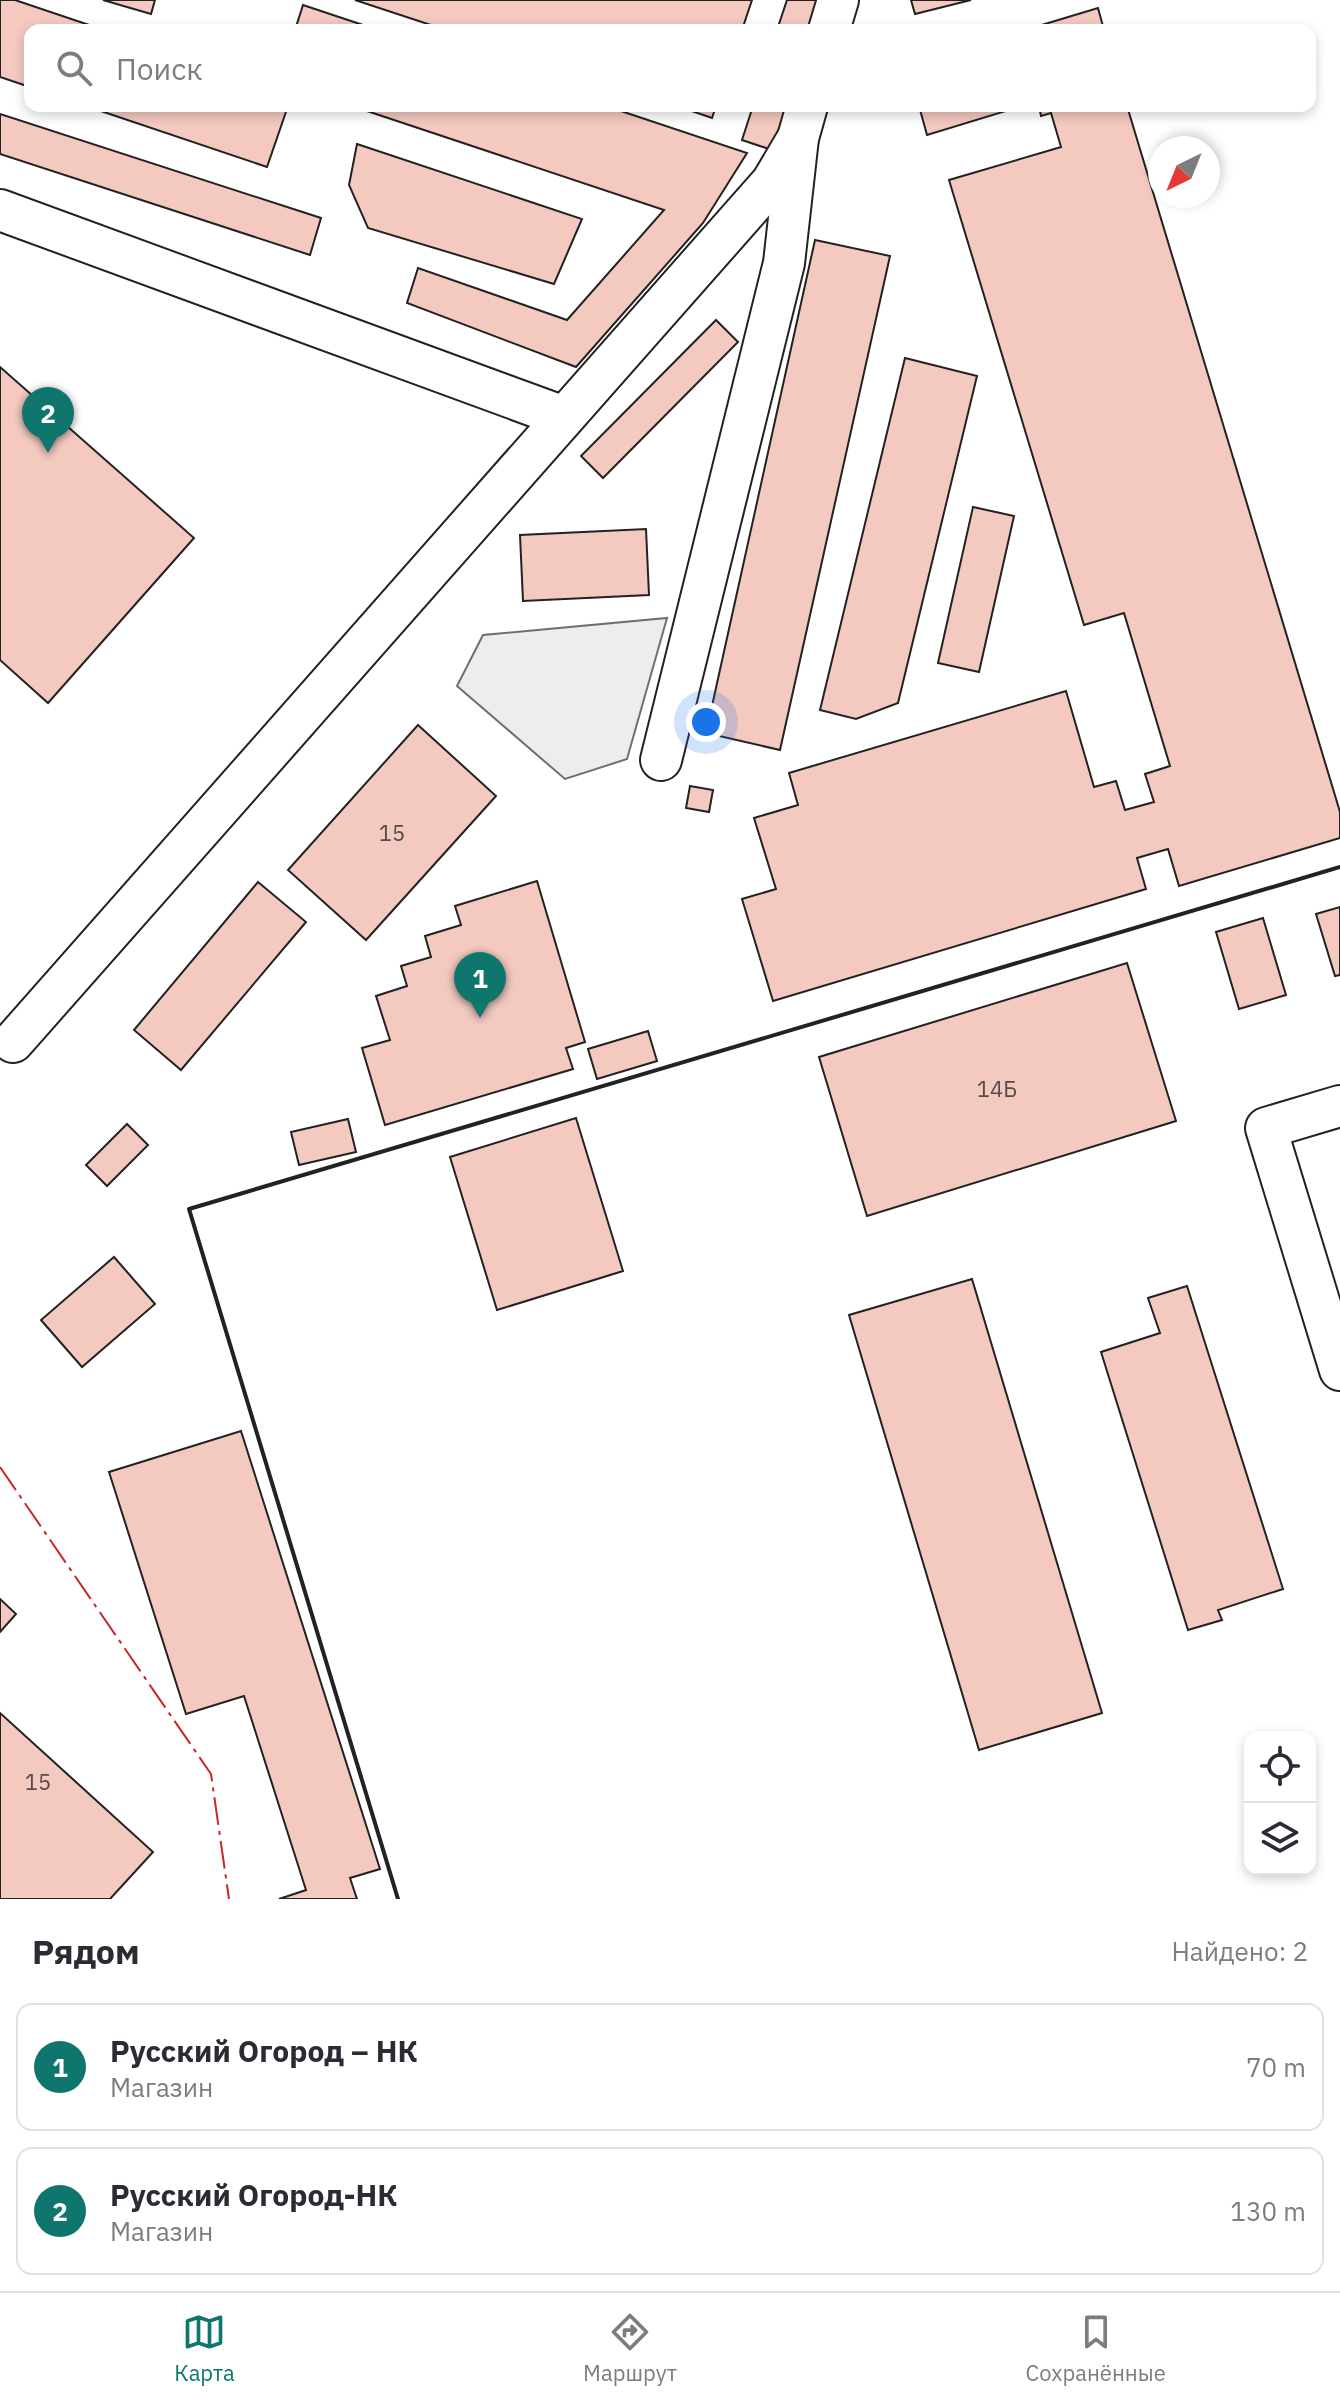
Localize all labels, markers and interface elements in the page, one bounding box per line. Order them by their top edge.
search box [24,24,1316,112]
icon: search [52,46,96,90]
text: Поиск [116,49,203,88]
north arrow [1148,136,1220,208]
pin: 2 [22,387,74,453]
your location [686,702,726,742]
house number: 15 [379,818,405,847]
pin: 1 [454,952,506,1018]
house number: 14Б [977,1074,1017,1103]
map controls [1244,1731,1316,1875]
button: locate [1244,1731,1316,1803]
house number: 15 [25,1767,51,1796]
button: layers [1244,1803,1316,1875]
text: Рядом [32,1929,140,1973]
text: Найдено: 2 [1171,1934,1308,1968]
text: Русский Огород – НК [110,2031,418,2070]
text: 1 [52,2050,68,2084]
text: 70 m [1246,2050,1306,2084]
text: Магазин [110,2070,213,2104]
text: Русский Огород-НК [110,2175,398,2214]
text: 2 [52,2194,68,2228]
text: 130 m [1230,2194,1306,2228]
text: Магазин [110,2214,213,2248]
tab: Карта [174,2310,235,2387]
tab: Маршрут [583,2310,677,2387]
tab: Сохранённые [1026,2310,1166,2387]

